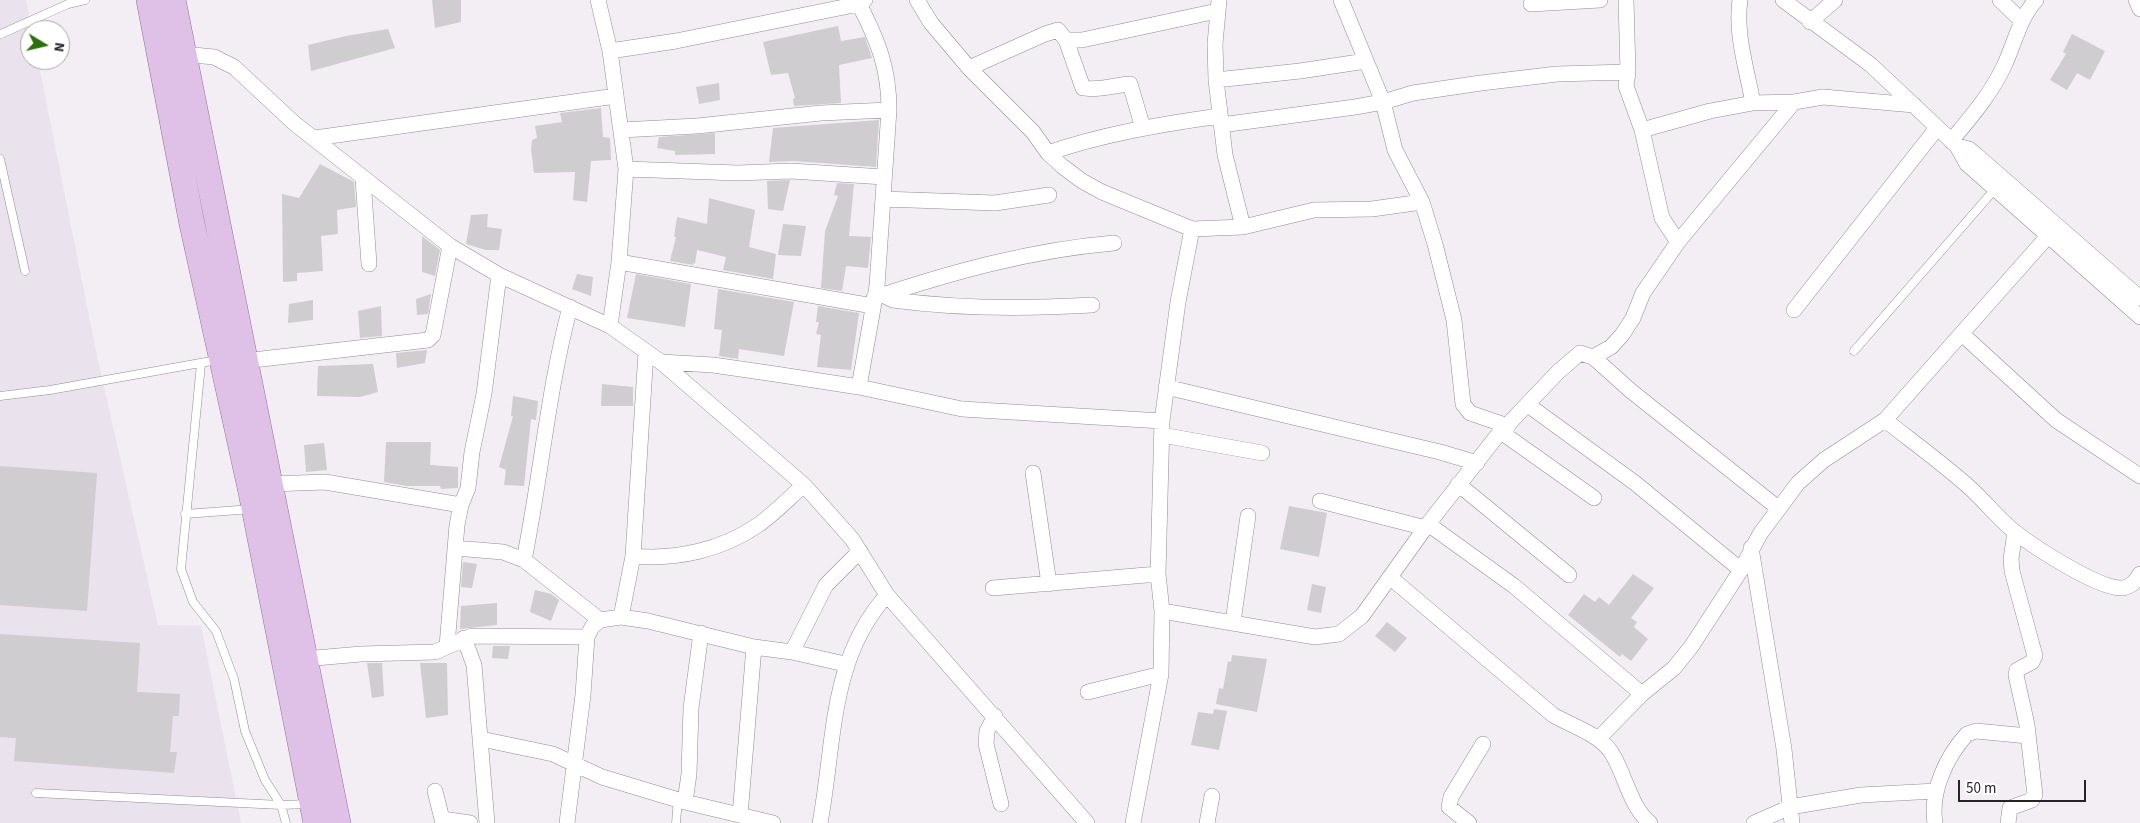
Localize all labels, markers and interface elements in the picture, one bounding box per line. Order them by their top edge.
north arrow [20,20,70,70]
text: N [48,41,69,53]
scale bar [1960,770,2088,802]
text: 50 m [1966,778,1996,799]

